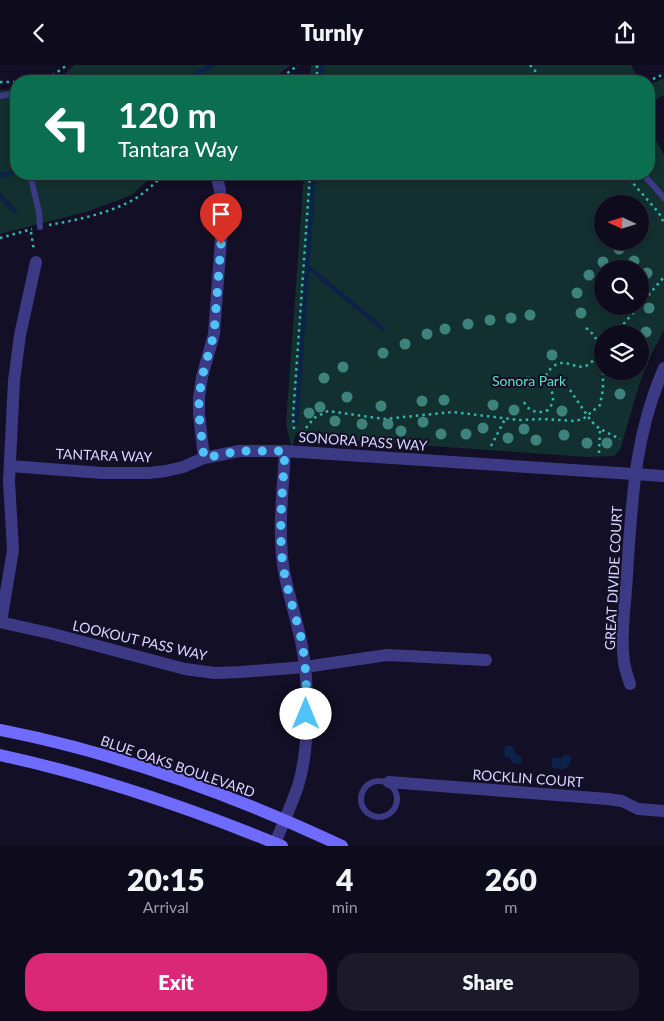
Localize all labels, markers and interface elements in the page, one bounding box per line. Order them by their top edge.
icon: back [25,19,53,47]
text: Turnly [301,19,363,46]
icon: share [611,19,639,47]
text: 120 m [118,93,217,135]
icon: left [35,95,100,160]
text: Tantara Way [118,135,238,162]
pin [200,193,242,244]
north arrow [594,195,649,250]
map controls [594,195,649,380]
icon: arrive [207,200,235,228]
button: search [594,260,649,315]
button: layers [594,325,649,380]
park label: Sonora Park [492,372,567,389]
street label: SONORA PASS WAY [298,428,428,454]
street label: TANTARA WAY [55,445,153,465]
street label: GREAT DIVIDE COURT [601,505,625,651]
street label: LOOKOUT PASS WAY [71,616,209,664]
position arrow [279,687,331,739]
street label: BLUE OAKS BOULEVARD [99,732,257,800]
street label: ROCKLIN COURT [472,766,585,790]
text: 20:15 [127,861,205,897]
text: 4 [336,861,353,897]
text: 260 [485,861,537,897]
text: Arrival [143,897,189,916]
text: min [332,897,358,916]
text: m [504,897,517,916]
button: Exit [25,953,327,1011]
button: Share [337,953,639,1011]

